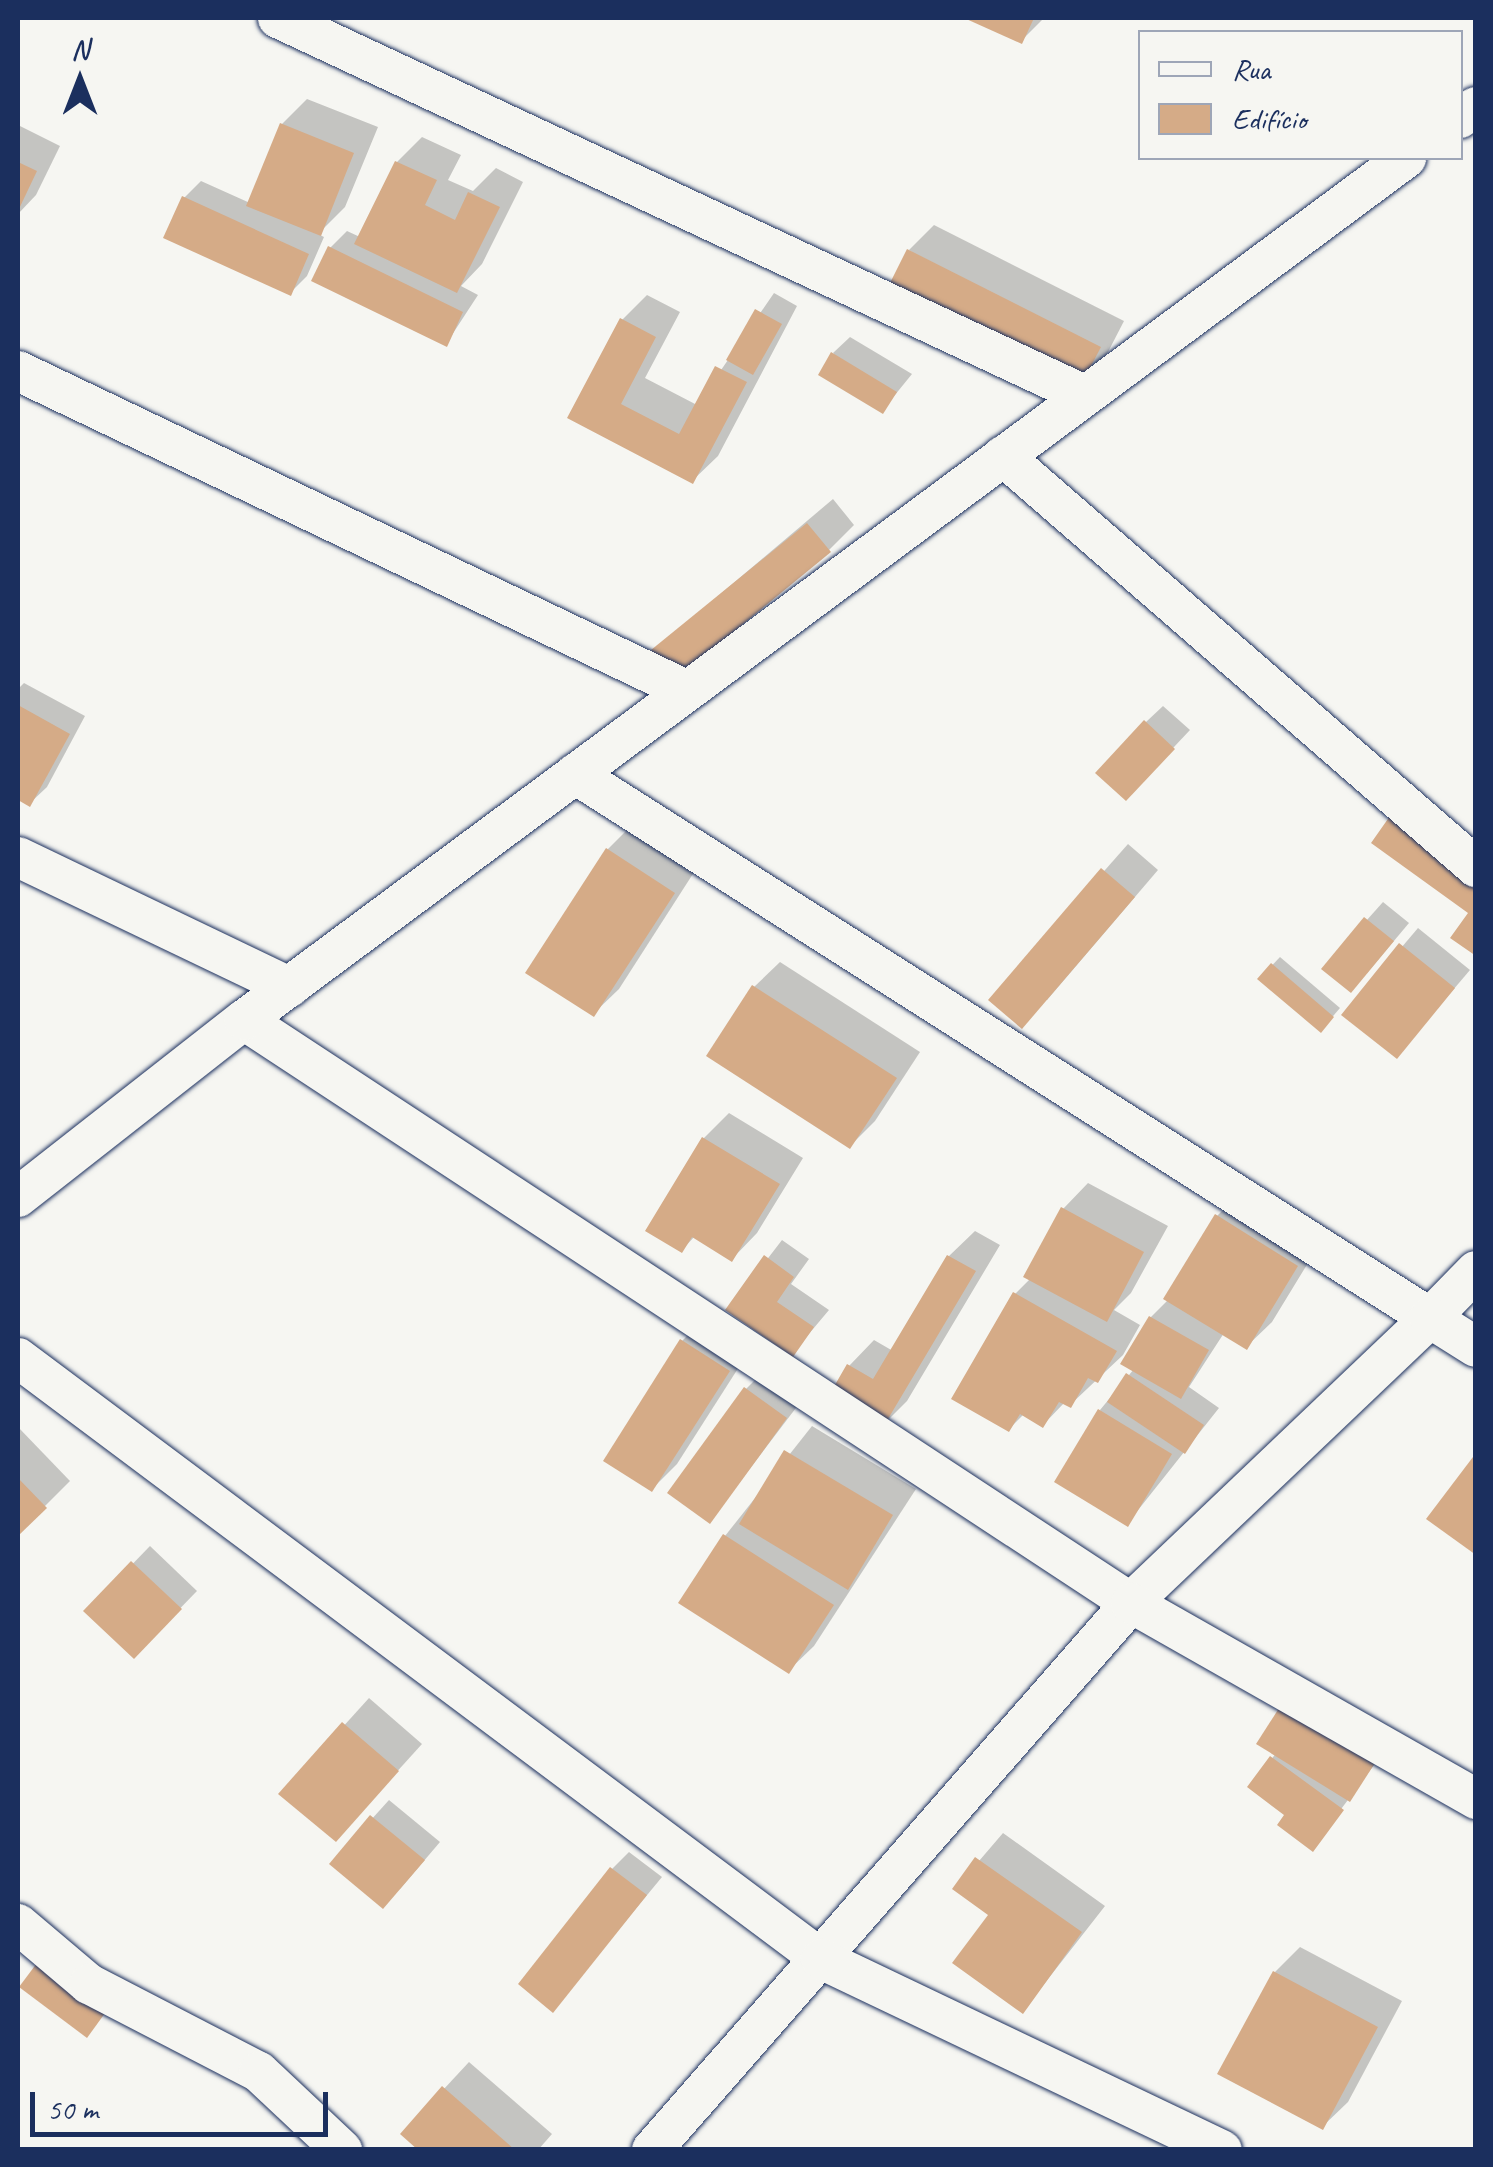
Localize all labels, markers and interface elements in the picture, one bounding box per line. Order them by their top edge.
north arrow [30,30,130,130]
legend [1138,30,1463,160]
text: N [71,32,89,67]
text: Rua [1232,50,1270,88]
text: Edifício [1232,100,1306,138]
scale bar [35,2072,332,2134]
text: 50 m [47,2090,98,2128]

